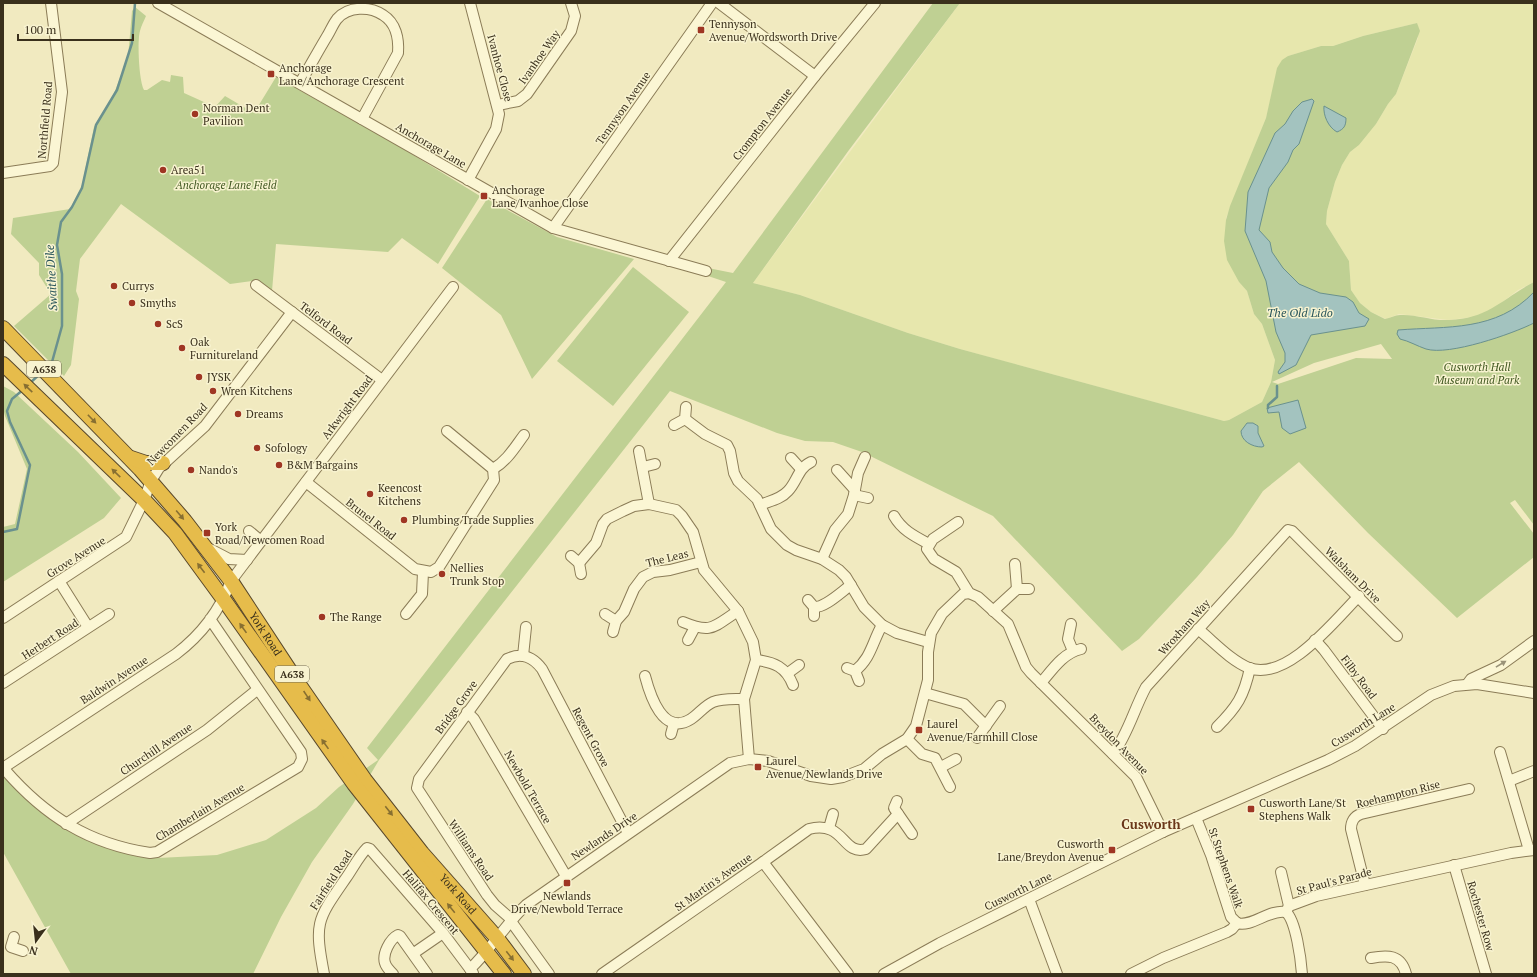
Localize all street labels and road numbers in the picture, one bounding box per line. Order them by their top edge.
street label: Ivanhoe Way [515,27,563,87]
street label: Ivanhoe Close [484,33,516,104]
street label: Tennyson Avenue [593,68,654,147]
street label: Northfield Road [35,81,55,159]
street label: Crompton Avenue [729,85,795,163]
street label: Anchorage Lane [393,119,469,171]
street label: Telford Road [297,299,355,347]
road number: A638 [27,361,61,377]
street label: Arkwright Road [318,372,376,442]
street label: Newcomen Road [144,400,210,468]
street label: Brunel Road [343,495,399,543]
street label: Grove Avenue [44,533,109,581]
street label: Walsham Drive [1322,544,1384,606]
street label: The Leas [644,546,690,570]
street label: Wroxham Way [1155,596,1213,658]
street label: York Road [246,609,285,658]
street label: Herbert Road [19,615,81,663]
street label: Filby Road [1338,652,1380,702]
street label: Baldwin Avenue [77,653,151,707]
road number: A638 [275,666,309,682]
street label: Bridge Grove [432,677,480,737]
street label: Cusworth Lane [1328,699,1398,750]
street label: Regent Grove [569,705,613,770]
street label: Breydon Avenue [1086,711,1152,778]
street label: Churchill Avenue [117,719,195,778]
street label: Newbold Terrace [501,748,555,826]
street label: Roehampton Rise [1355,777,1442,811]
street label: Chamberlain Avenue [153,780,248,844]
street label: Newlands Drive [568,808,640,863]
street label: Williams Road [445,817,497,883]
street label: St Stephens Walk [1206,826,1246,911]
street label: Fairfield Road [307,848,355,912]
street label: St Martin's Avenue [672,850,755,914]
street label: St Paul's Parade [1295,864,1374,898]
street label: Halifax Crescent [400,867,462,937]
street label: Cusworth Lane [982,868,1054,913]
street label: York Road [436,871,480,917]
street label: Rochester Row [1464,879,1498,953]

